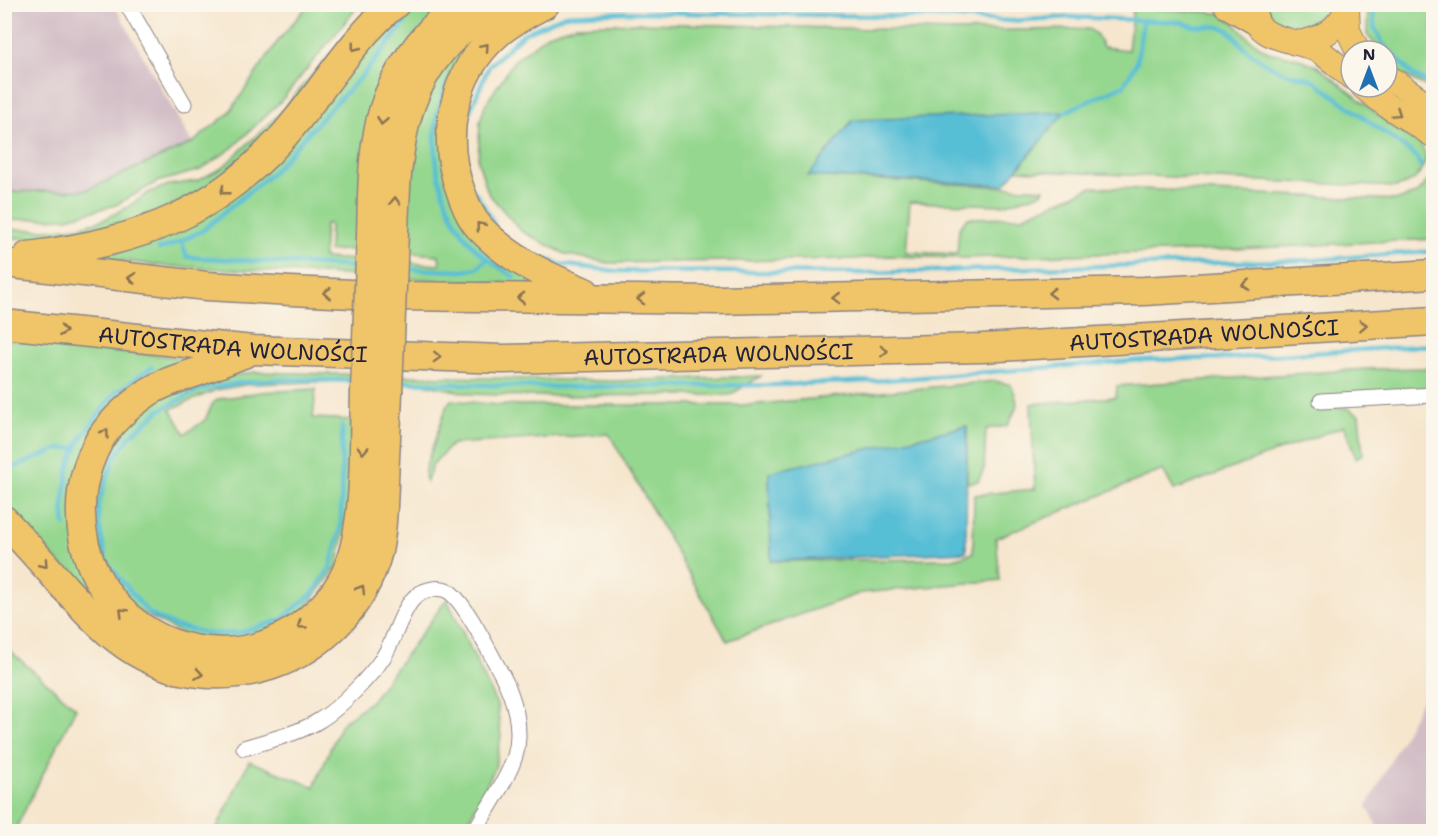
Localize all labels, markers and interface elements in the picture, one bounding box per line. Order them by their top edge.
north arrow [1339,39,1399,99]
one-way arrow [351,40,362,51]
one-way arrow [478,43,489,54]
text: N [1363,44,1375,65]
one-way arrow [1391,106,1402,117]
one-way arrow [376,116,389,126]
one-way arrow [219,183,230,194]
one-way arrow [388,197,401,206]
one-way arrow [477,222,488,233]
one-way arrow [128,272,137,284]
one-way arrow [1242,278,1251,291]
one-way arrow [322,286,331,299]
one-way arrow [1047,287,1056,299]
one-way arrow [831,291,840,304]
one-way arrow [517,292,526,304]
one-way arrow [636,293,645,305]
street label: AUTOSTRADA WOLNOŚCI [1068,313,1340,358]
one-way arrow [1359,319,1368,332]
street label: AUTOSTRADA WOLNOŚCI [97,320,368,369]
one-way arrow [58,324,67,337]
street label: AUTOSTRADA WOLNOŚCI [583,337,854,372]
one-way arrow [880,345,889,357]
one-way arrow [433,351,442,363]
one-way arrow [98,429,109,440]
one-way arrow [357,445,369,454]
one-way arrow [37,557,48,568]
one-way arrow [354,585,365,595]
one-way arrow [120,608,131,619]
one-way arrow [296,618,307,629]
one-way arrow [194,667,203,679]

